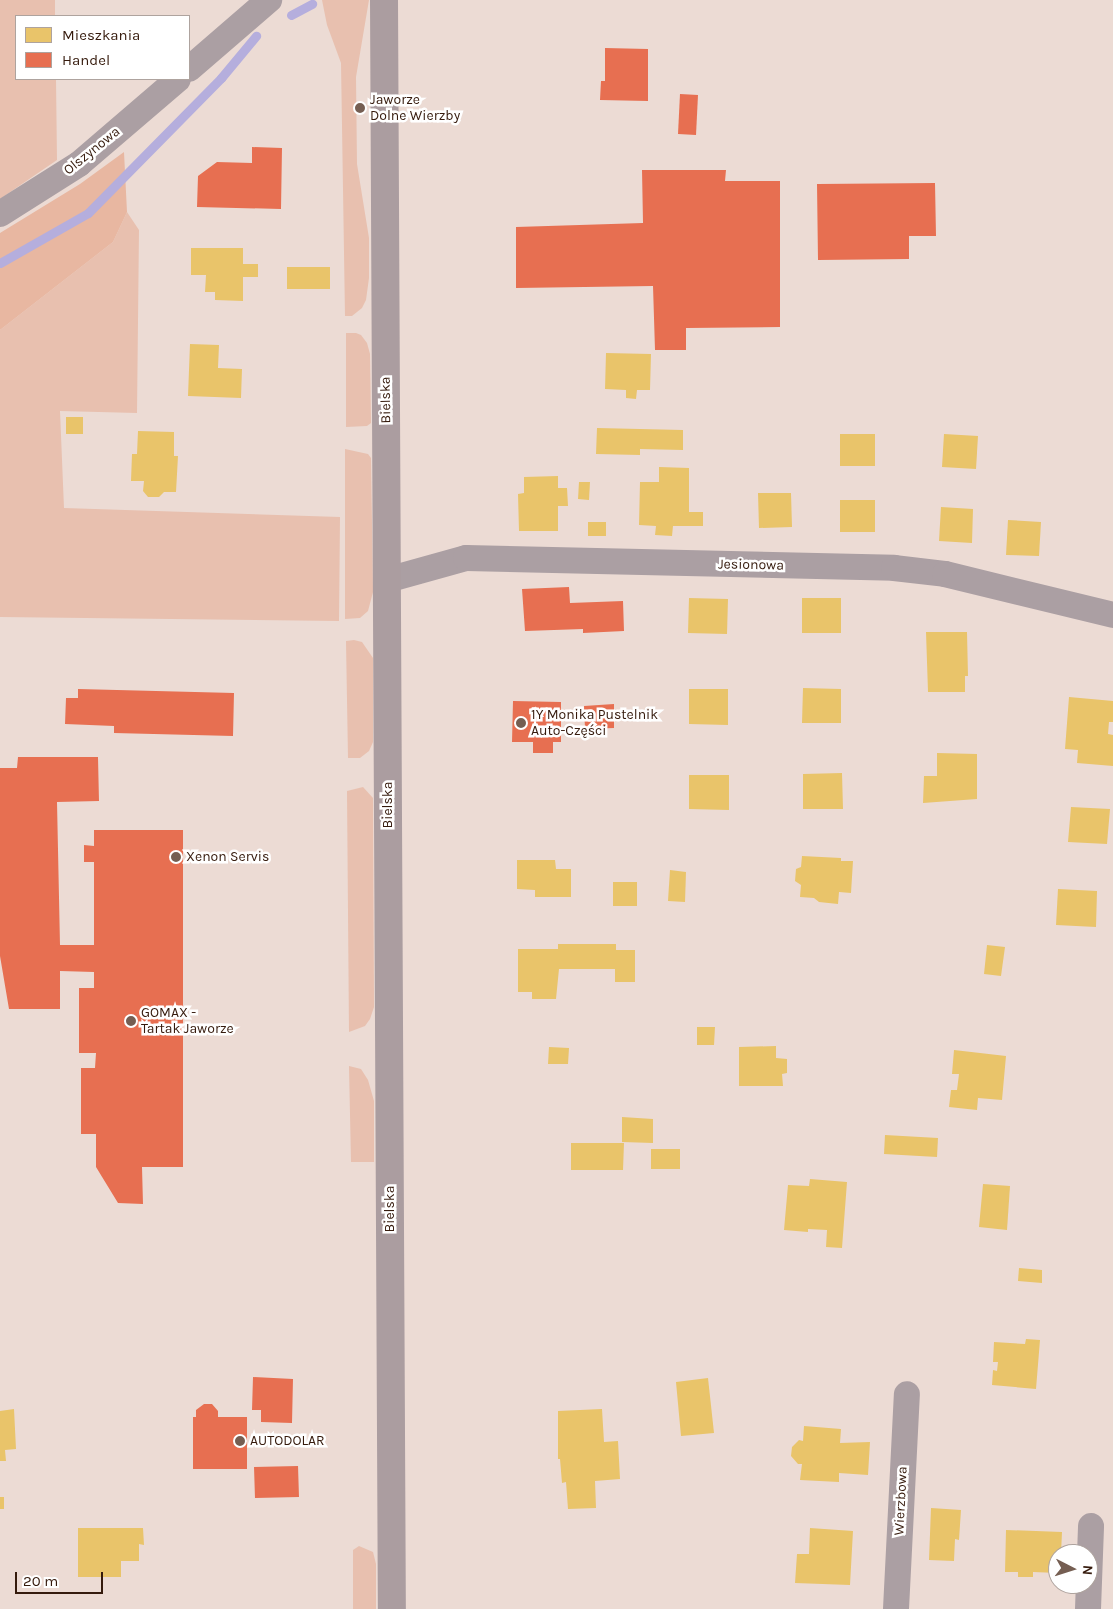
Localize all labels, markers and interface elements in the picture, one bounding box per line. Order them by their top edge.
legend [15,15,190,80]
text: Mieszkania [62,26,140,44]
text: Handel [62,51,110,69]
place label: Jaworze Dolne Wierzby [370,92,460,124]
marker: Jaworze Dolne Wierzby [354,102,366,114]
street label: Olszynowa [61,123,123,179]
street label: Bielska [377,376,395,424]
street label: Jesionowa [718,556,784,574]
place label: 1Y Monika Pustelnik Auto-Części [531,707,658,740]
marker: 1Y Monika Pustelnik Auto-Części [515,717,527,729]
street label: Bielska [380,782,396,828]
place label: Xenon Servis [186,849,269,865]
marker: Xenon Servis [170,851,182,863]
place label: GOMAX - Tartak Jaworze [141,1005,234,1038]
marker: GOMAX - Tartak Jaworze [125,1015,137,1027]
street label: Bielska [382,1186,398,1232]
place label: AUTODOLAR [250,1433,325,1449]
marker: AUTODOLAR [234,1435,246,1447]
street label: Wierzbowa [891,1466,911,1536]
north arrow [1048,1544,1098,1594]
scale bar [18,1562,105,1594]
text: N [1079,1565,1096,1576]
text: 20 m [23,1572,58,1590]

